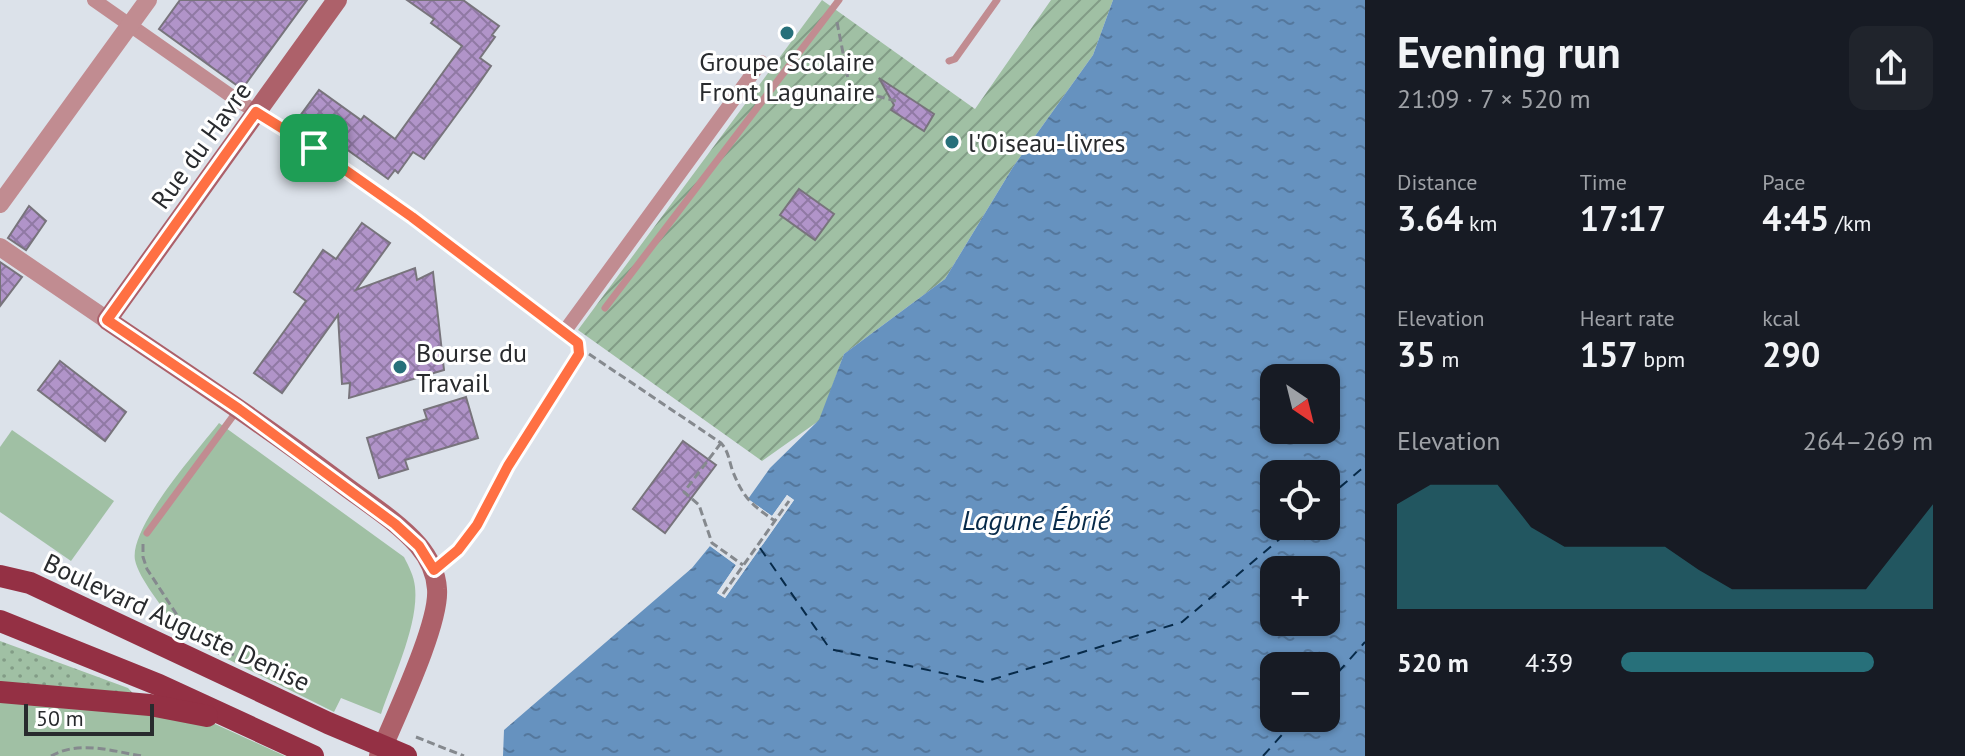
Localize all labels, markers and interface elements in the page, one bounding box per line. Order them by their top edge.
text: Evening run [1397,23,1621,80]
marker: Groupe Scolaire Front Lagunaire [778,24,796,42]
button: share [1849,26,1933,110]
place label: Groupe Scolaire Front Lagunaire [699,45,875,108]
street label: Rue du Havre [144,75,258,215]
text: 21:09 · 7 × 520 m [1397,82,1591,115]
pin [280,114,348,182]
icon: arrive [292,126,336,170]
place label: l'Oiseau-livres [968,126,1125,159]
marker: l'Oiseau-livres [943,133,961,151]
text: Distance [1397,168,1478,196]
text: Time [1580,168,1627,196]
text: Pace [1762,168,1805,196]
text: 3.64 [1397,196,1463,240]
text: 17:17 [1580,196,1666,240]
text: 4:45 [1762,196,1829,240]
text: km [1463,209,1497,237]
text: /km [1829,209,1871,237]
text: Elevation [1397,304,1485,332]
text: Heart rate [1580,304,1675,332]
text: kcal [1762,304,1800,332]
text: 35 [1397,332,1436,376]
text: 157 [1580,332,1638,376]
text: 290 [1762,332,1820,376]
place label: Bourse du Travail [416,336,527,399]
text: m [1436,345,1459,373]
text: bpm [1638,345,1685,373]
marker: Bourse du Travail [391,358,409,376]
north arrow [1260,364,1340,444]
map controls [1260,364,1340,732]
text: Elevation [1397,424,1501,457]
text: 264–269 m [1803,424,1933,457]
button: locate [1260,460,1340,540]
water label: Lagune Ébrié [962,501,1110,538]
street label: Boulevard Auguste Denise [39,546,315,698]
button: + [1260,556,1340,636]
text: 520 m [1397,646,1469,679]
text: 4:39 [1525,646,1573,679]
button: − [1260,652,1340,732]
scale bar [24,700,154,736]
text: 50 m [36,704,84,732]

